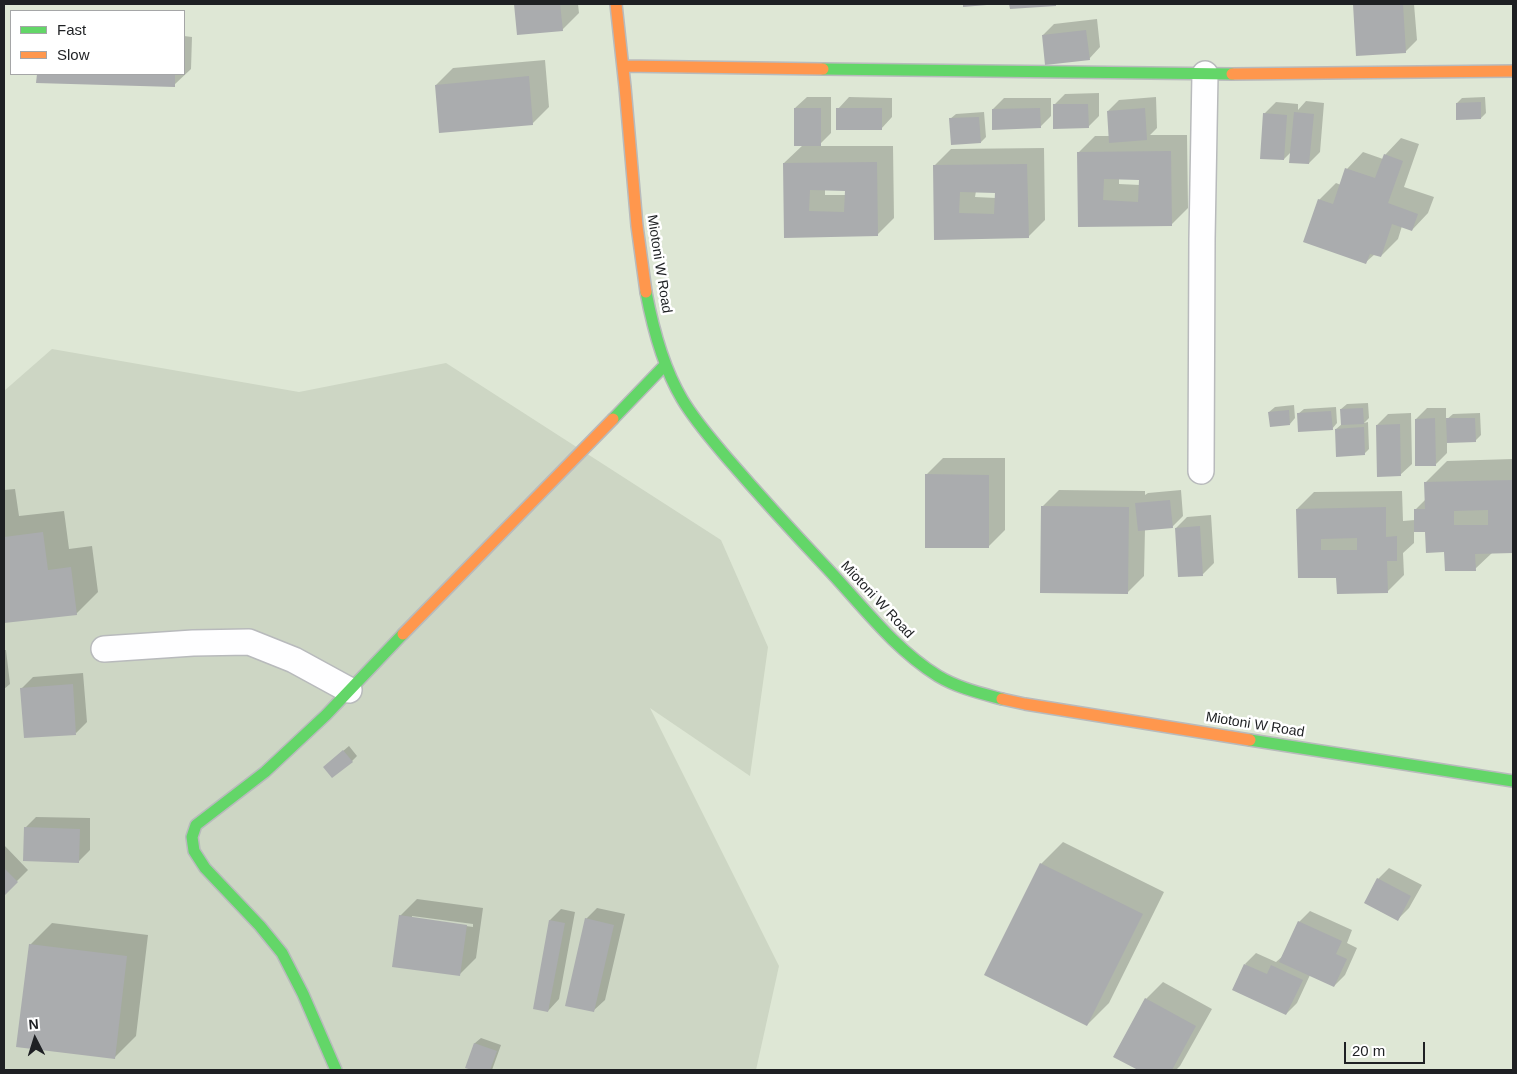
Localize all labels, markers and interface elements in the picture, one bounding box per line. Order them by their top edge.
legend [10,10,185,75]
text: Fast [57,21,86,38]
text: Slow [57,46,90,63]
street label: Miotoni W Road [643,214,675,314]
street label: Miotoni W Road [837,558,917,642]
street label: Miotoni W Road [1205,709,1305,741]
north arrow [10,1014,60,1064]
text: N [28,1016,39,1032]
scale bar [1347,1032,1428,1064]
text: 20 m [1352,1042,1385,1059]

